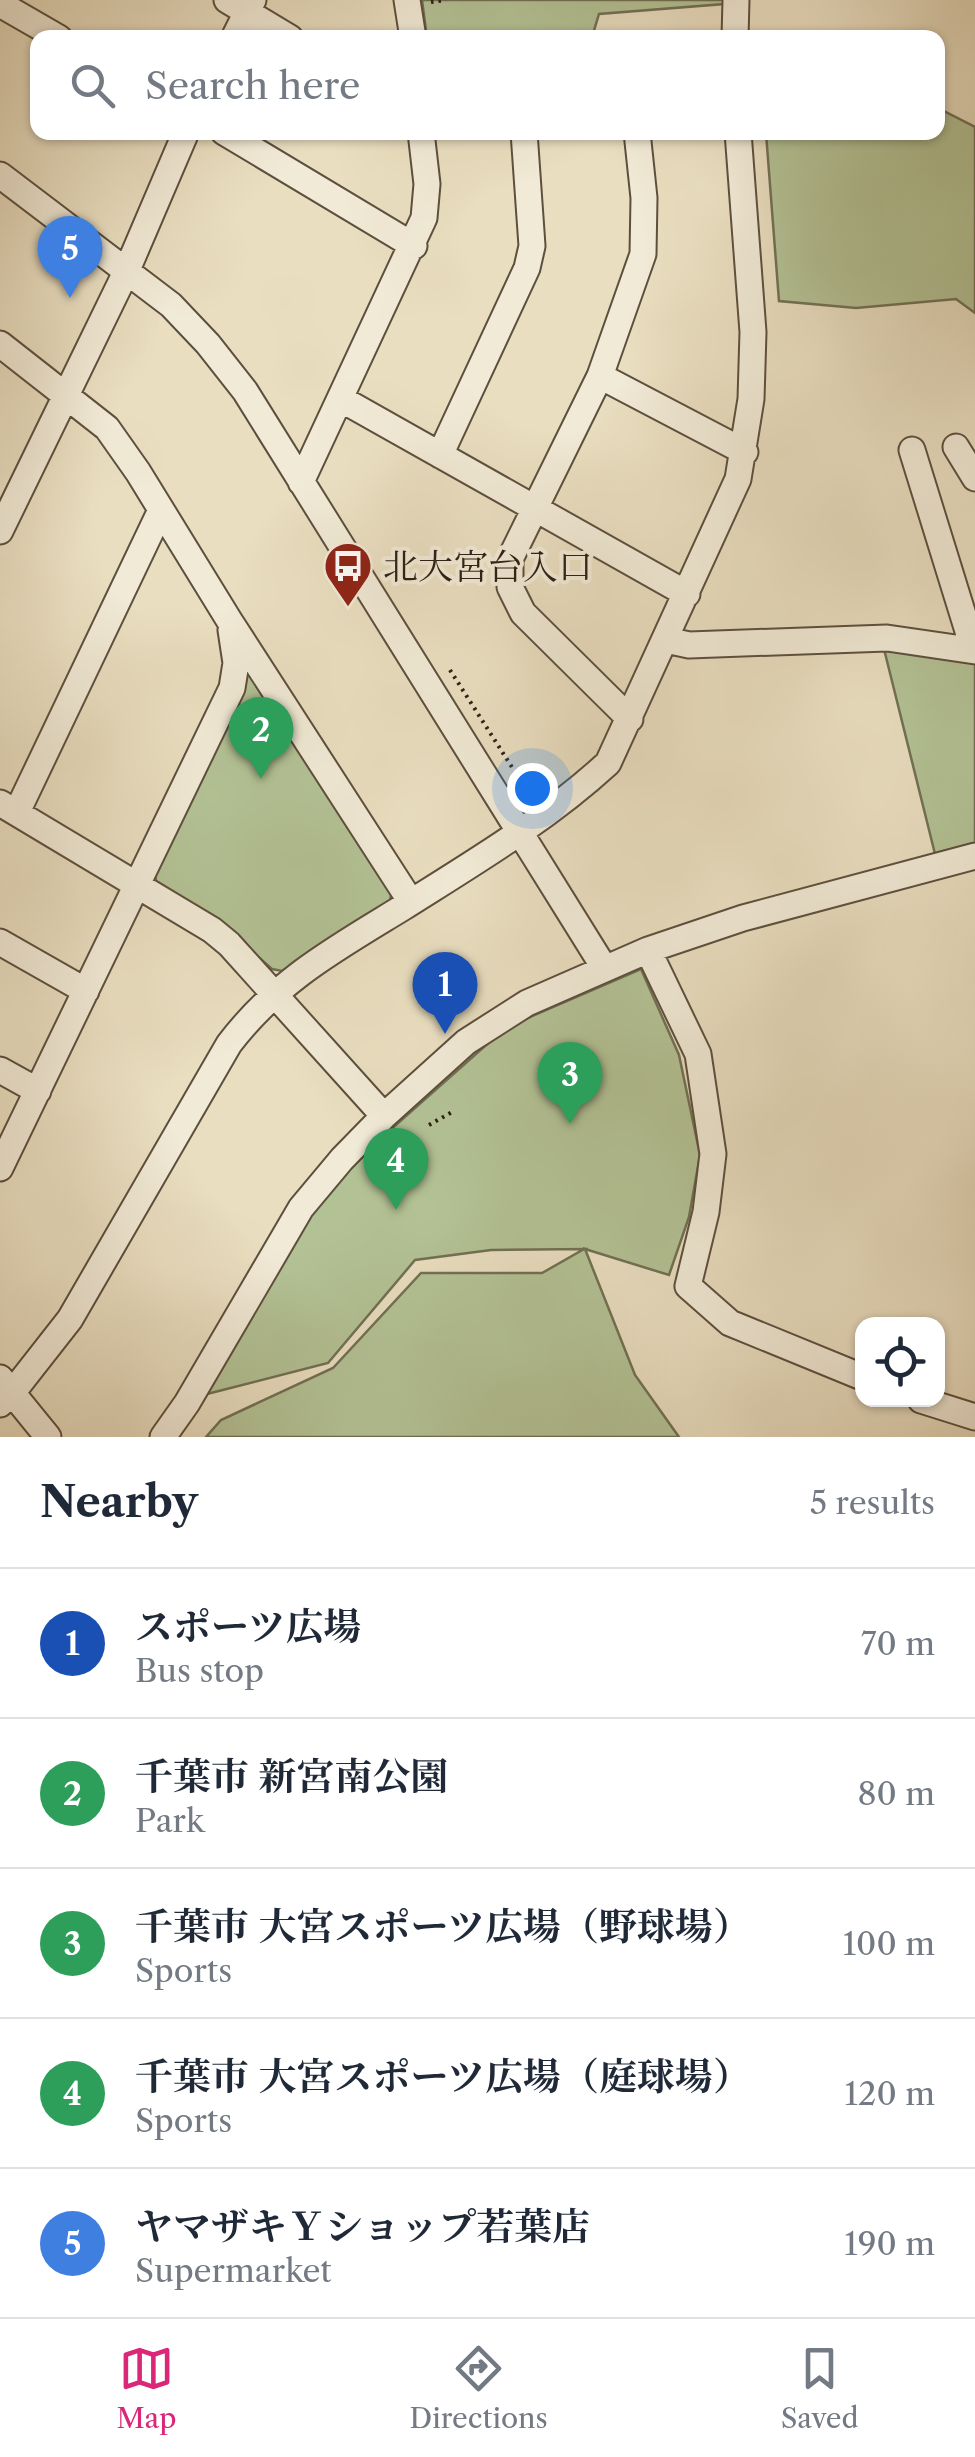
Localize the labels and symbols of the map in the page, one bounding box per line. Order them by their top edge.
pin: 5 [38,216,102,298]
bus stop icon: 北大宮台入口 [322,540,374,608]
place label: 北大宮台入口 [383,545,593,588]
pin: 2 [228,696,294,779]
your location [507,763,558,814]
pin: 1 [412,952,478,1034]
pin: 3 [538,1042,602,1124]
pin: 4 [364,1128,428,1210]

